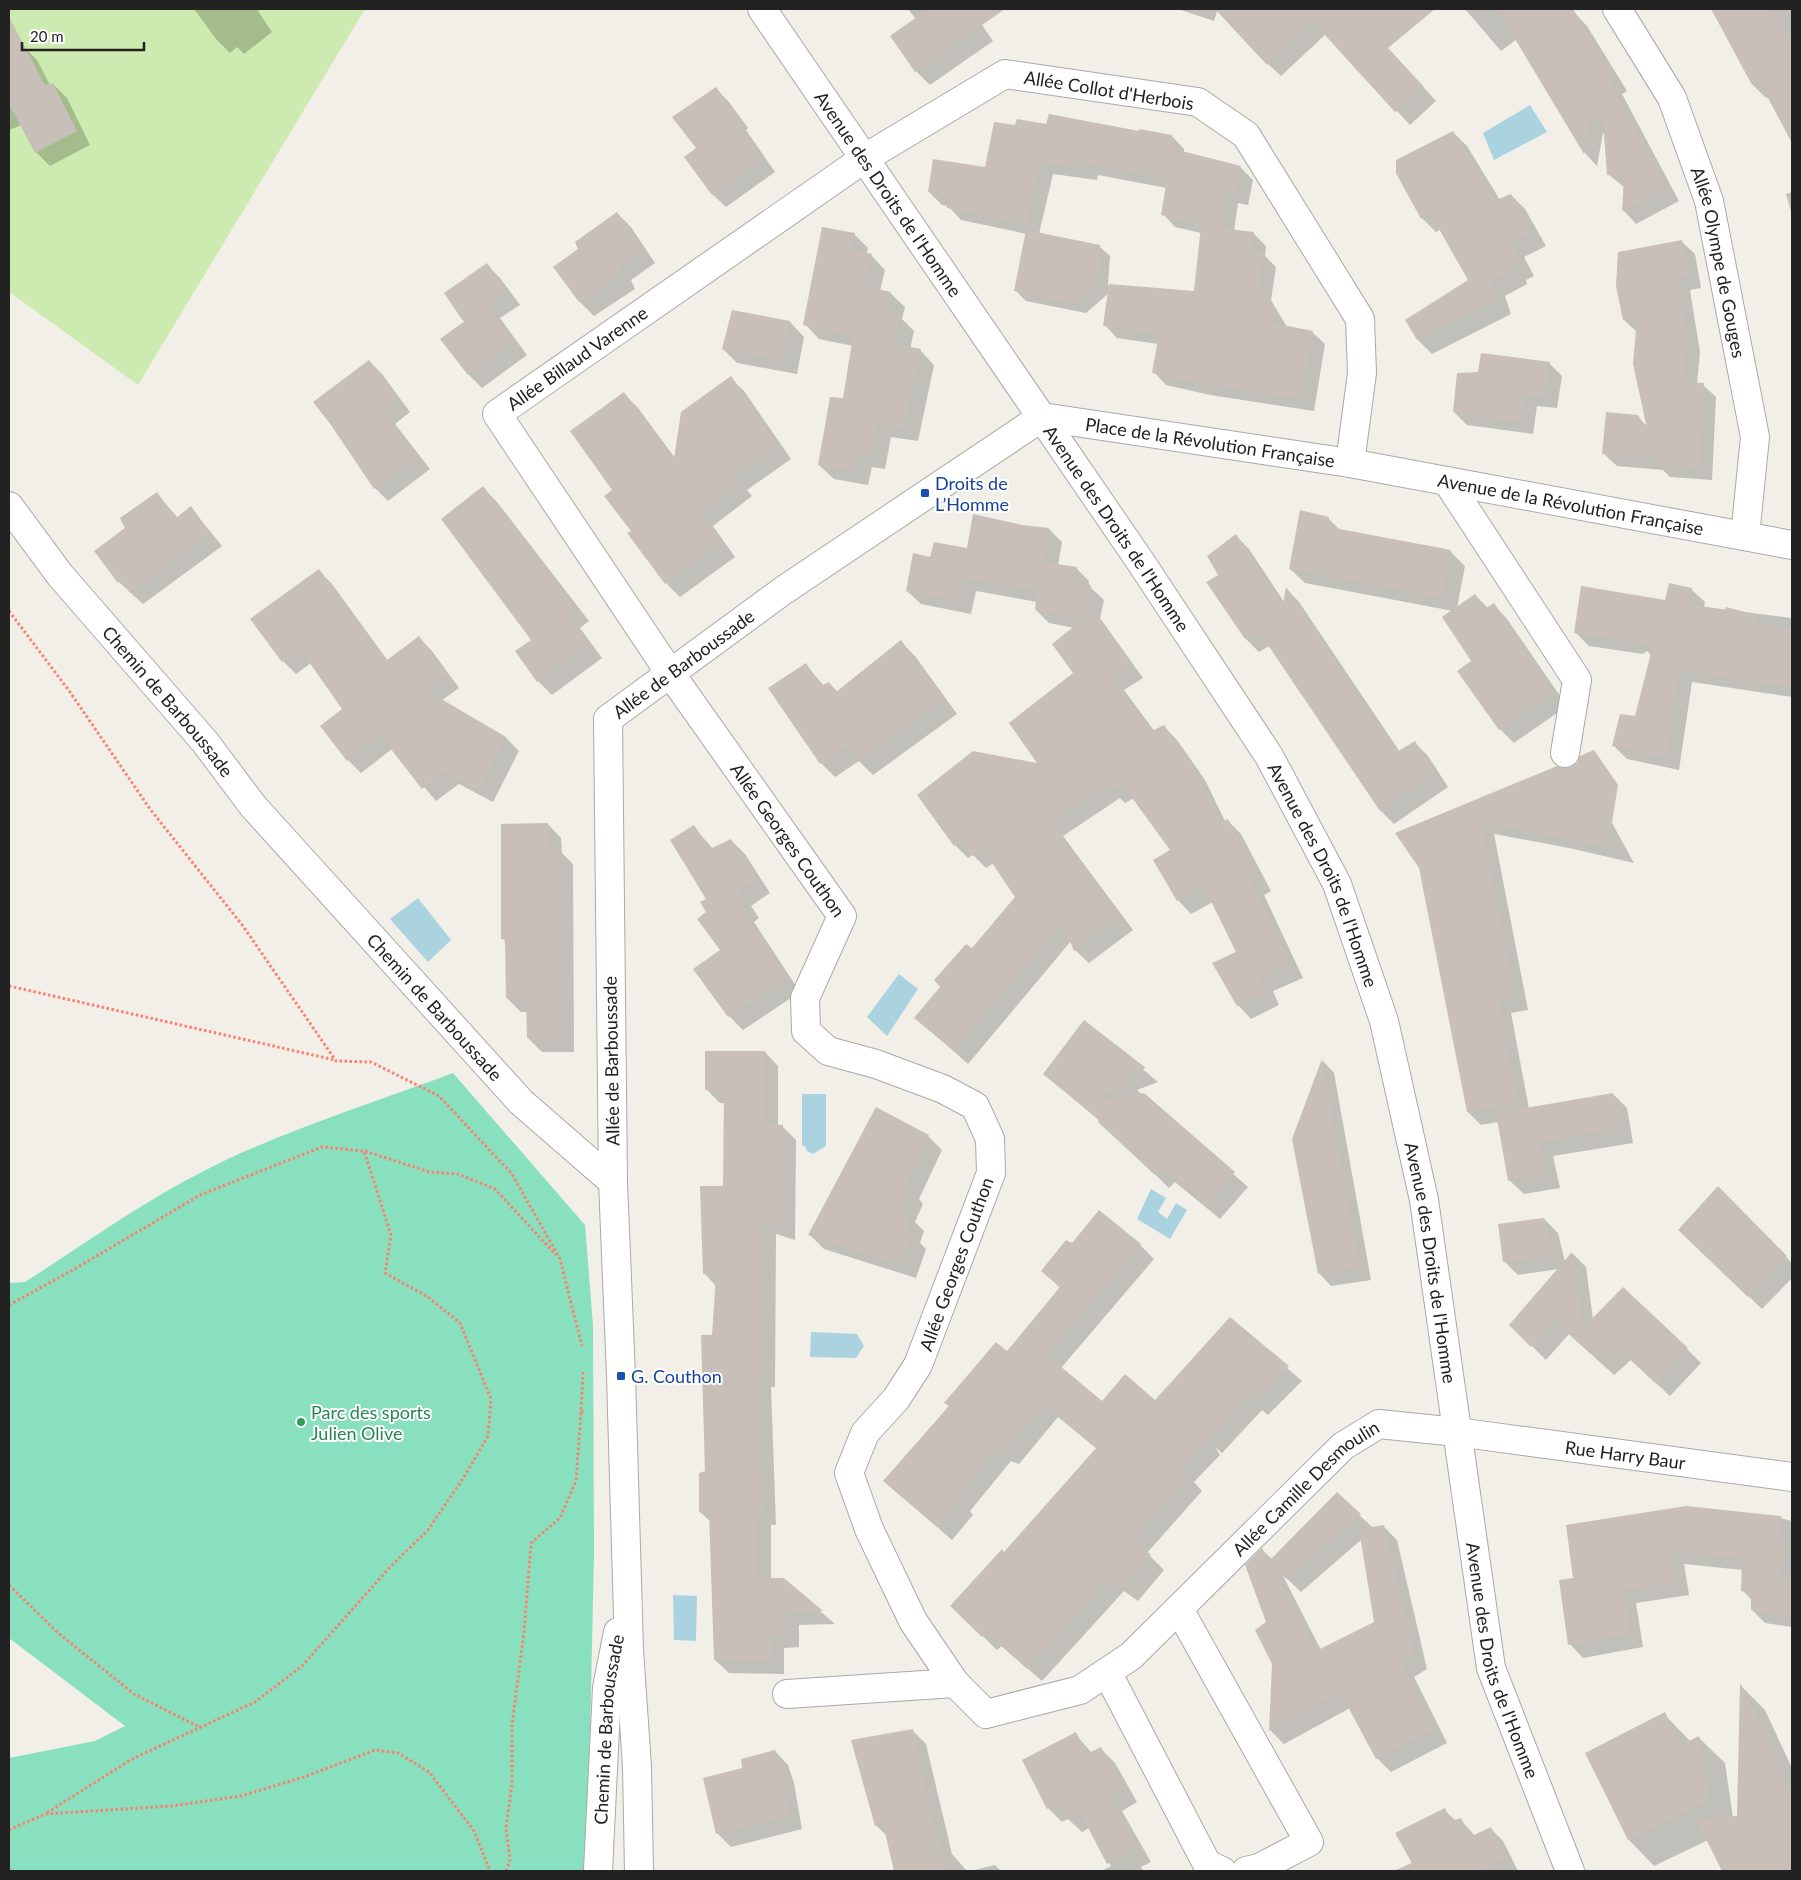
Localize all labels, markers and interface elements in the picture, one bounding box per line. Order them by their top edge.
scale bar [22,20,145,52]
text: 20 m [30,27,64,45]
street label: Allée Collot d'Herbois [1023,66,1196,114]
street label: Avenue des Droits de l'Homme [810,87,967,301]
street label: Allée Olympe de Gouges [1687,164,1750,360]
street label: Allée Billaud Varenne [502,301,652,415]
street label: Place de la Révolution Française [1084,413,1336,472]
street label: Avenue des Droits de l'Homme [1039,421,1195,636]
street label: Avenue de la Révolution Française [1436,469,1705,539]
place label: Droits de L’Homme [935,472,1009,515]
marker: Droits de L’Homme [919,487,931,499]
street label: Allée de Barboussade [608,605,758,723]
street label: Chemin de Barboussade [98,621,238,781]
street label: Allée Georges Couthon [726,759,850,921]
street label: Avenue des Droits de l'Homme [1264,759,1383,990]
street label: Chemin de Barboussade [363,929,507,1085]
street label: Allée de Barboussade [599,976,623,1146]
street label: Avenue des Droits de l'Homme [1400,1140,1461,1385]
street label: Allée Georges Couthon [914,1174,998,1354]
place label: G. Couthon [631,1365,722,1387]
marker: G. Couthon [615,1370,627,1382]
place label: Parc des sports Julien Olive [311,1401,431,1444]
marker: Parc des sports Julien Olive [295,1416,307,1428]
street label: Allée Camille Desmoulin [1228,1416,1383,1560]
street label: Rue Harry Baur [1564,1436,1687,1474]
street label: Avenue des Droits de l'Homme [1462,1541,1544,1781]
street label: Chemin de Barboussade [589,1633,628,1825]

